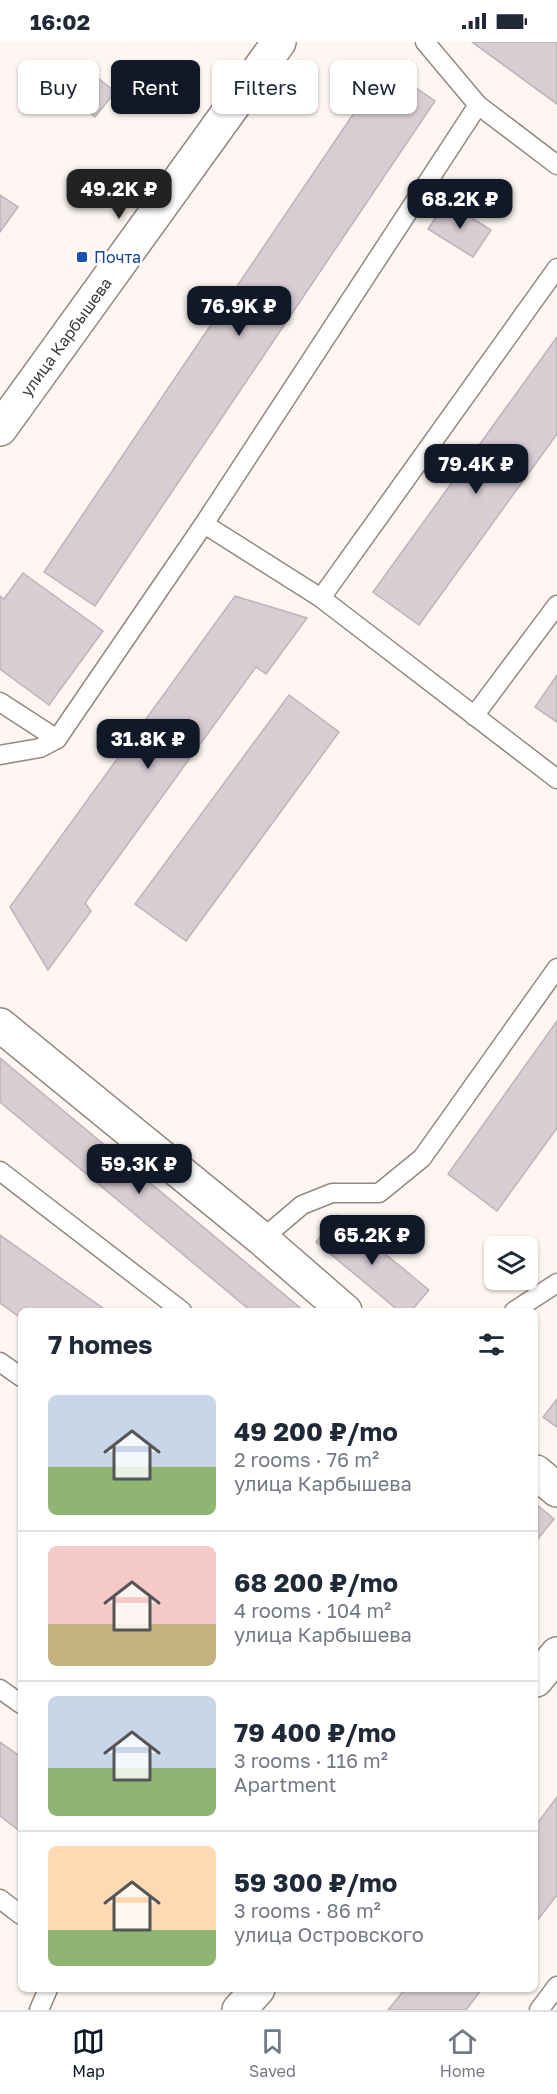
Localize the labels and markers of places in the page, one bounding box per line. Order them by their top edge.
pin: 49.2K ₽ [64,169,174,220]
pin: 68.2K ₽ [405,179,515,230]
place label: Почта [94,247,141,267]
marker: Почта [75,250,89,264]
pin: 76.9K ₽ [184,286,294,337]
pin: 79.4K ₽ [421,444,531,495]
pin: 31.8K ₽ [93,719,203,770]
pin: 59.3K ₽ [84,1144,194,1195]
pin: 65.2K ₽ [317,1215,427,1266]

